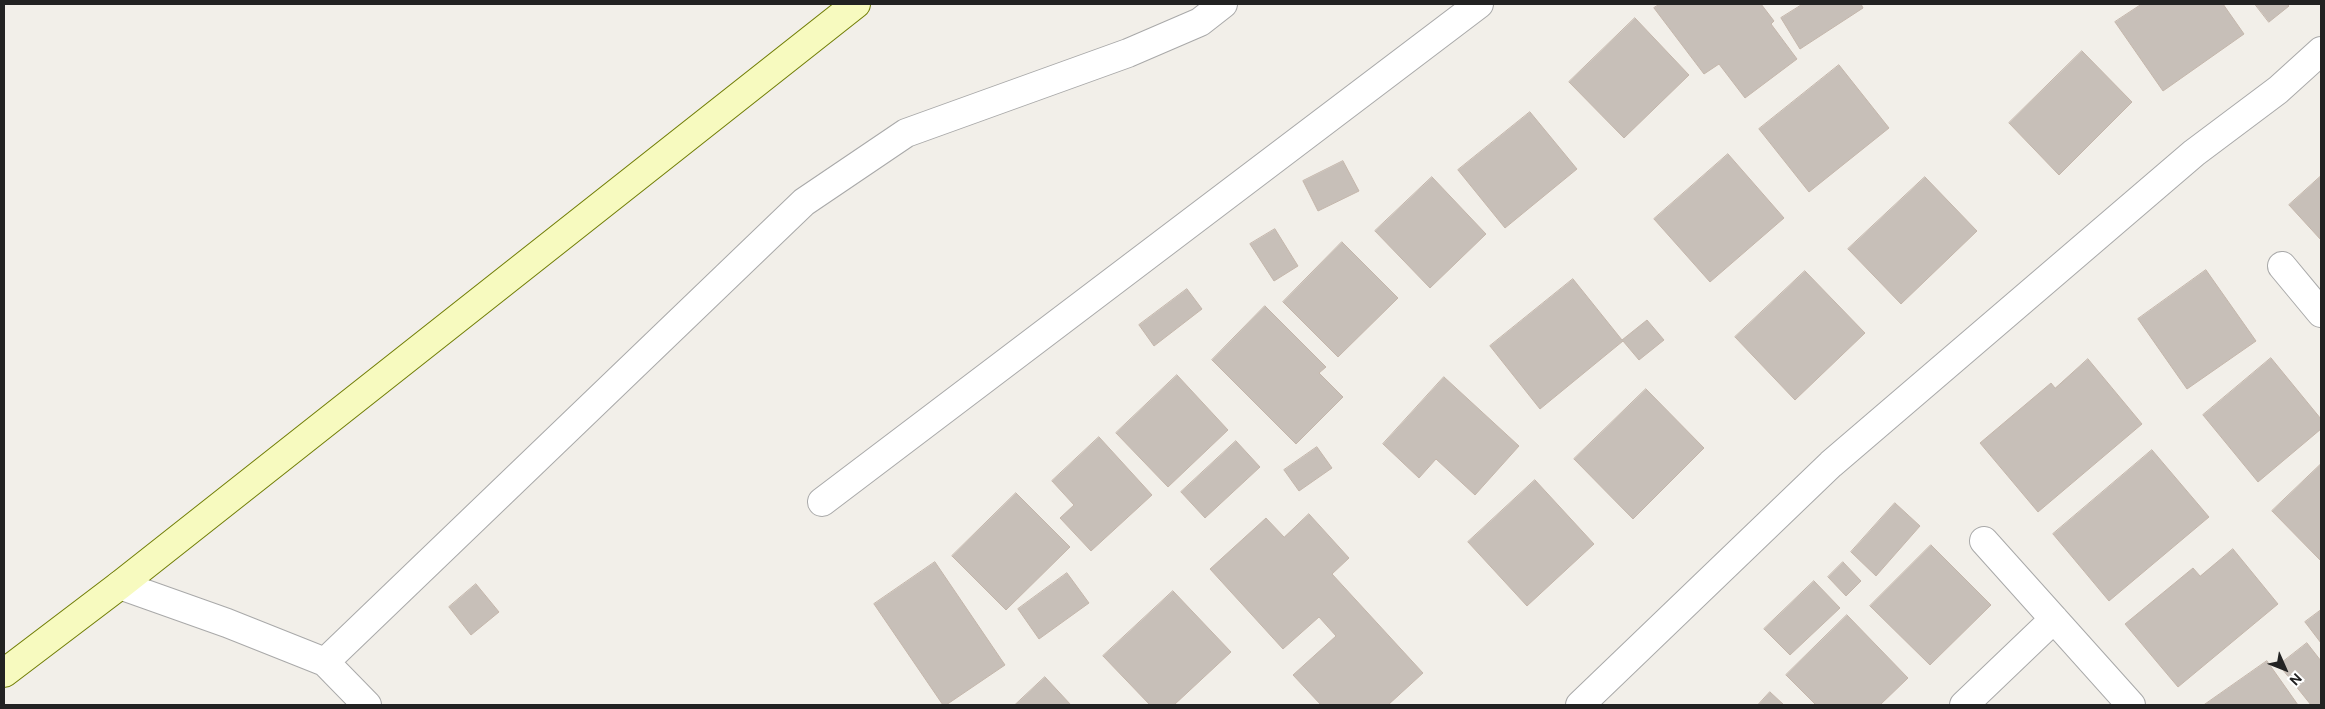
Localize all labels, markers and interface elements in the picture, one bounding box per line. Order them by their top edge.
north arrow [2260,644,2310,694]
text: N [2286,669,2306,689]

